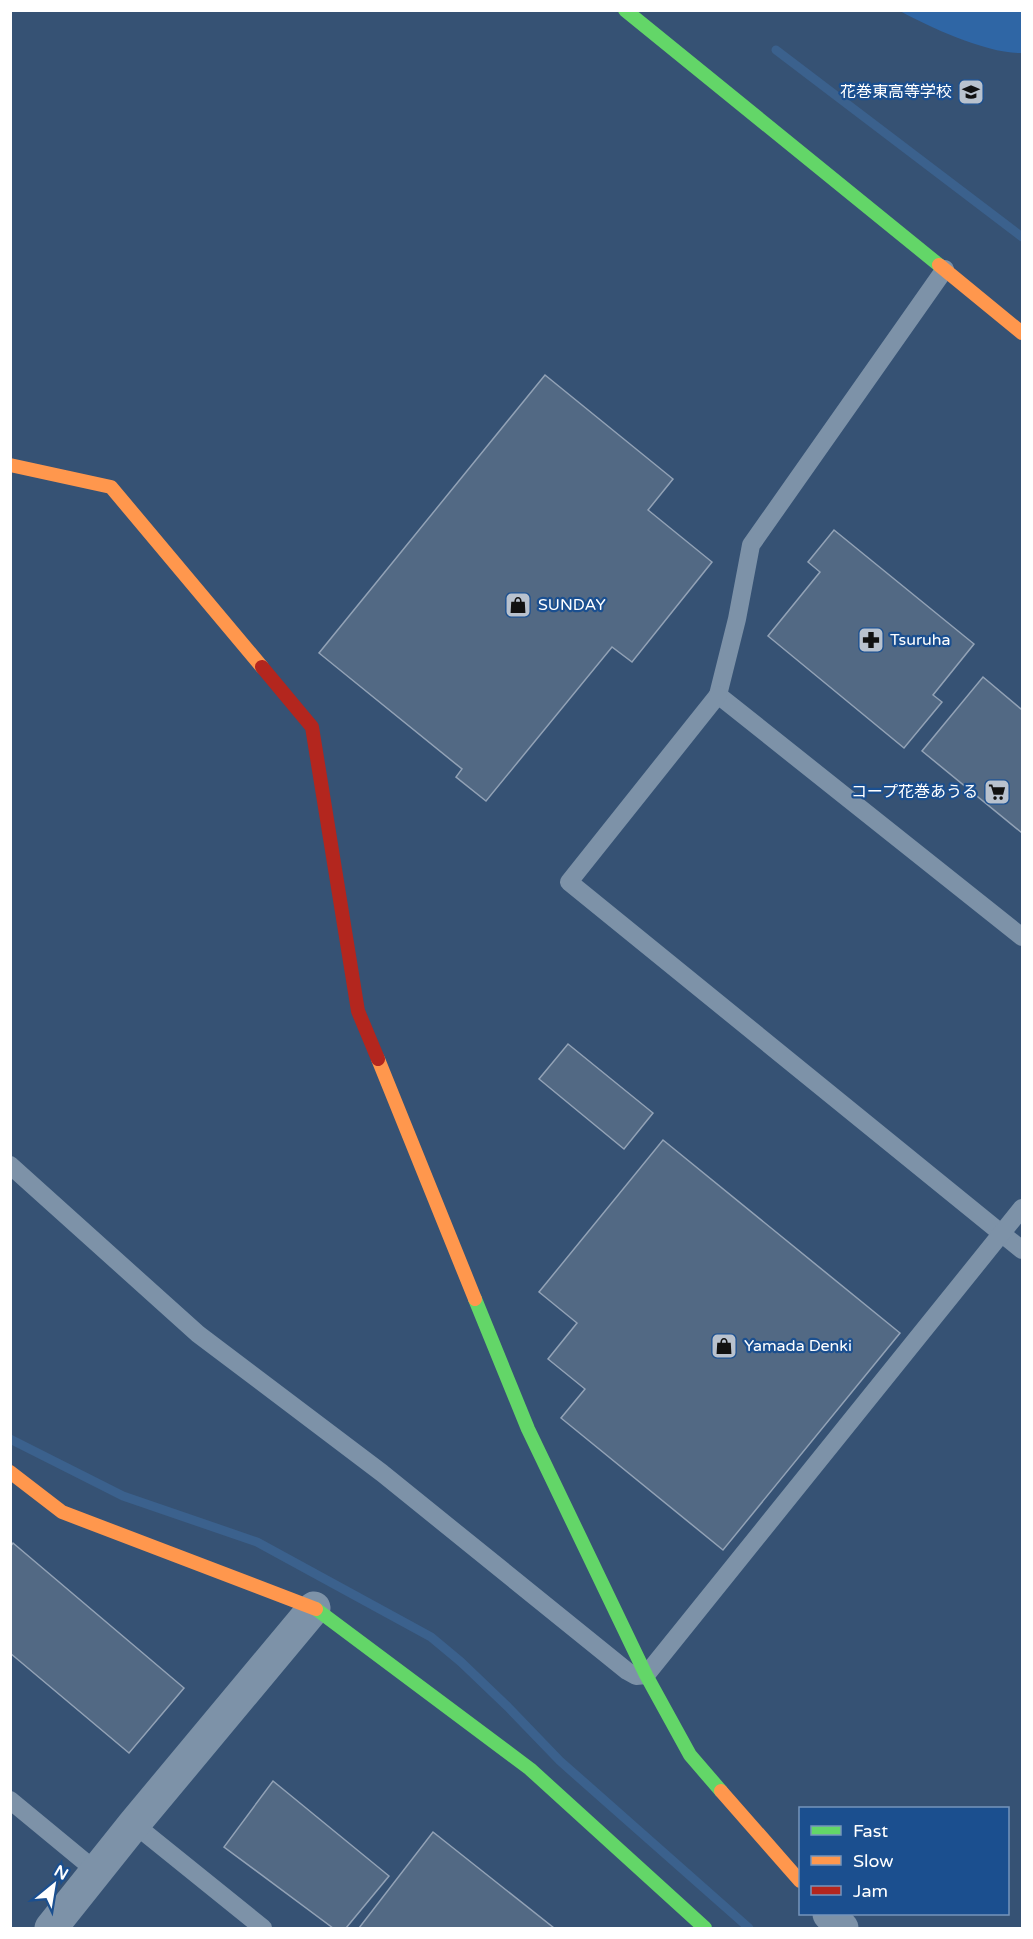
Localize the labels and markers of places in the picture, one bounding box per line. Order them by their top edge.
school or university icon: 花巻東高等学校 [956,77,986,107]
place label: 花巻東高等学校 [840,82,952,102]
shop icon: SUNDAY [503,590,533,620]
place label: SUNDAY [538,595,606,615]
pharmacy icon: Tsuruha [856,625,886,655]
place label: Tsuruha [890,630,951,650]
supermarket icon: コープ花巻あうる [982,777,1012,807]
place label: コープ花巻あうる [851,782,978,802]
shop icon: Yamada Denki [709,1331,739,1361]
place label: Yamada Denki [744,1336,852,1356]

